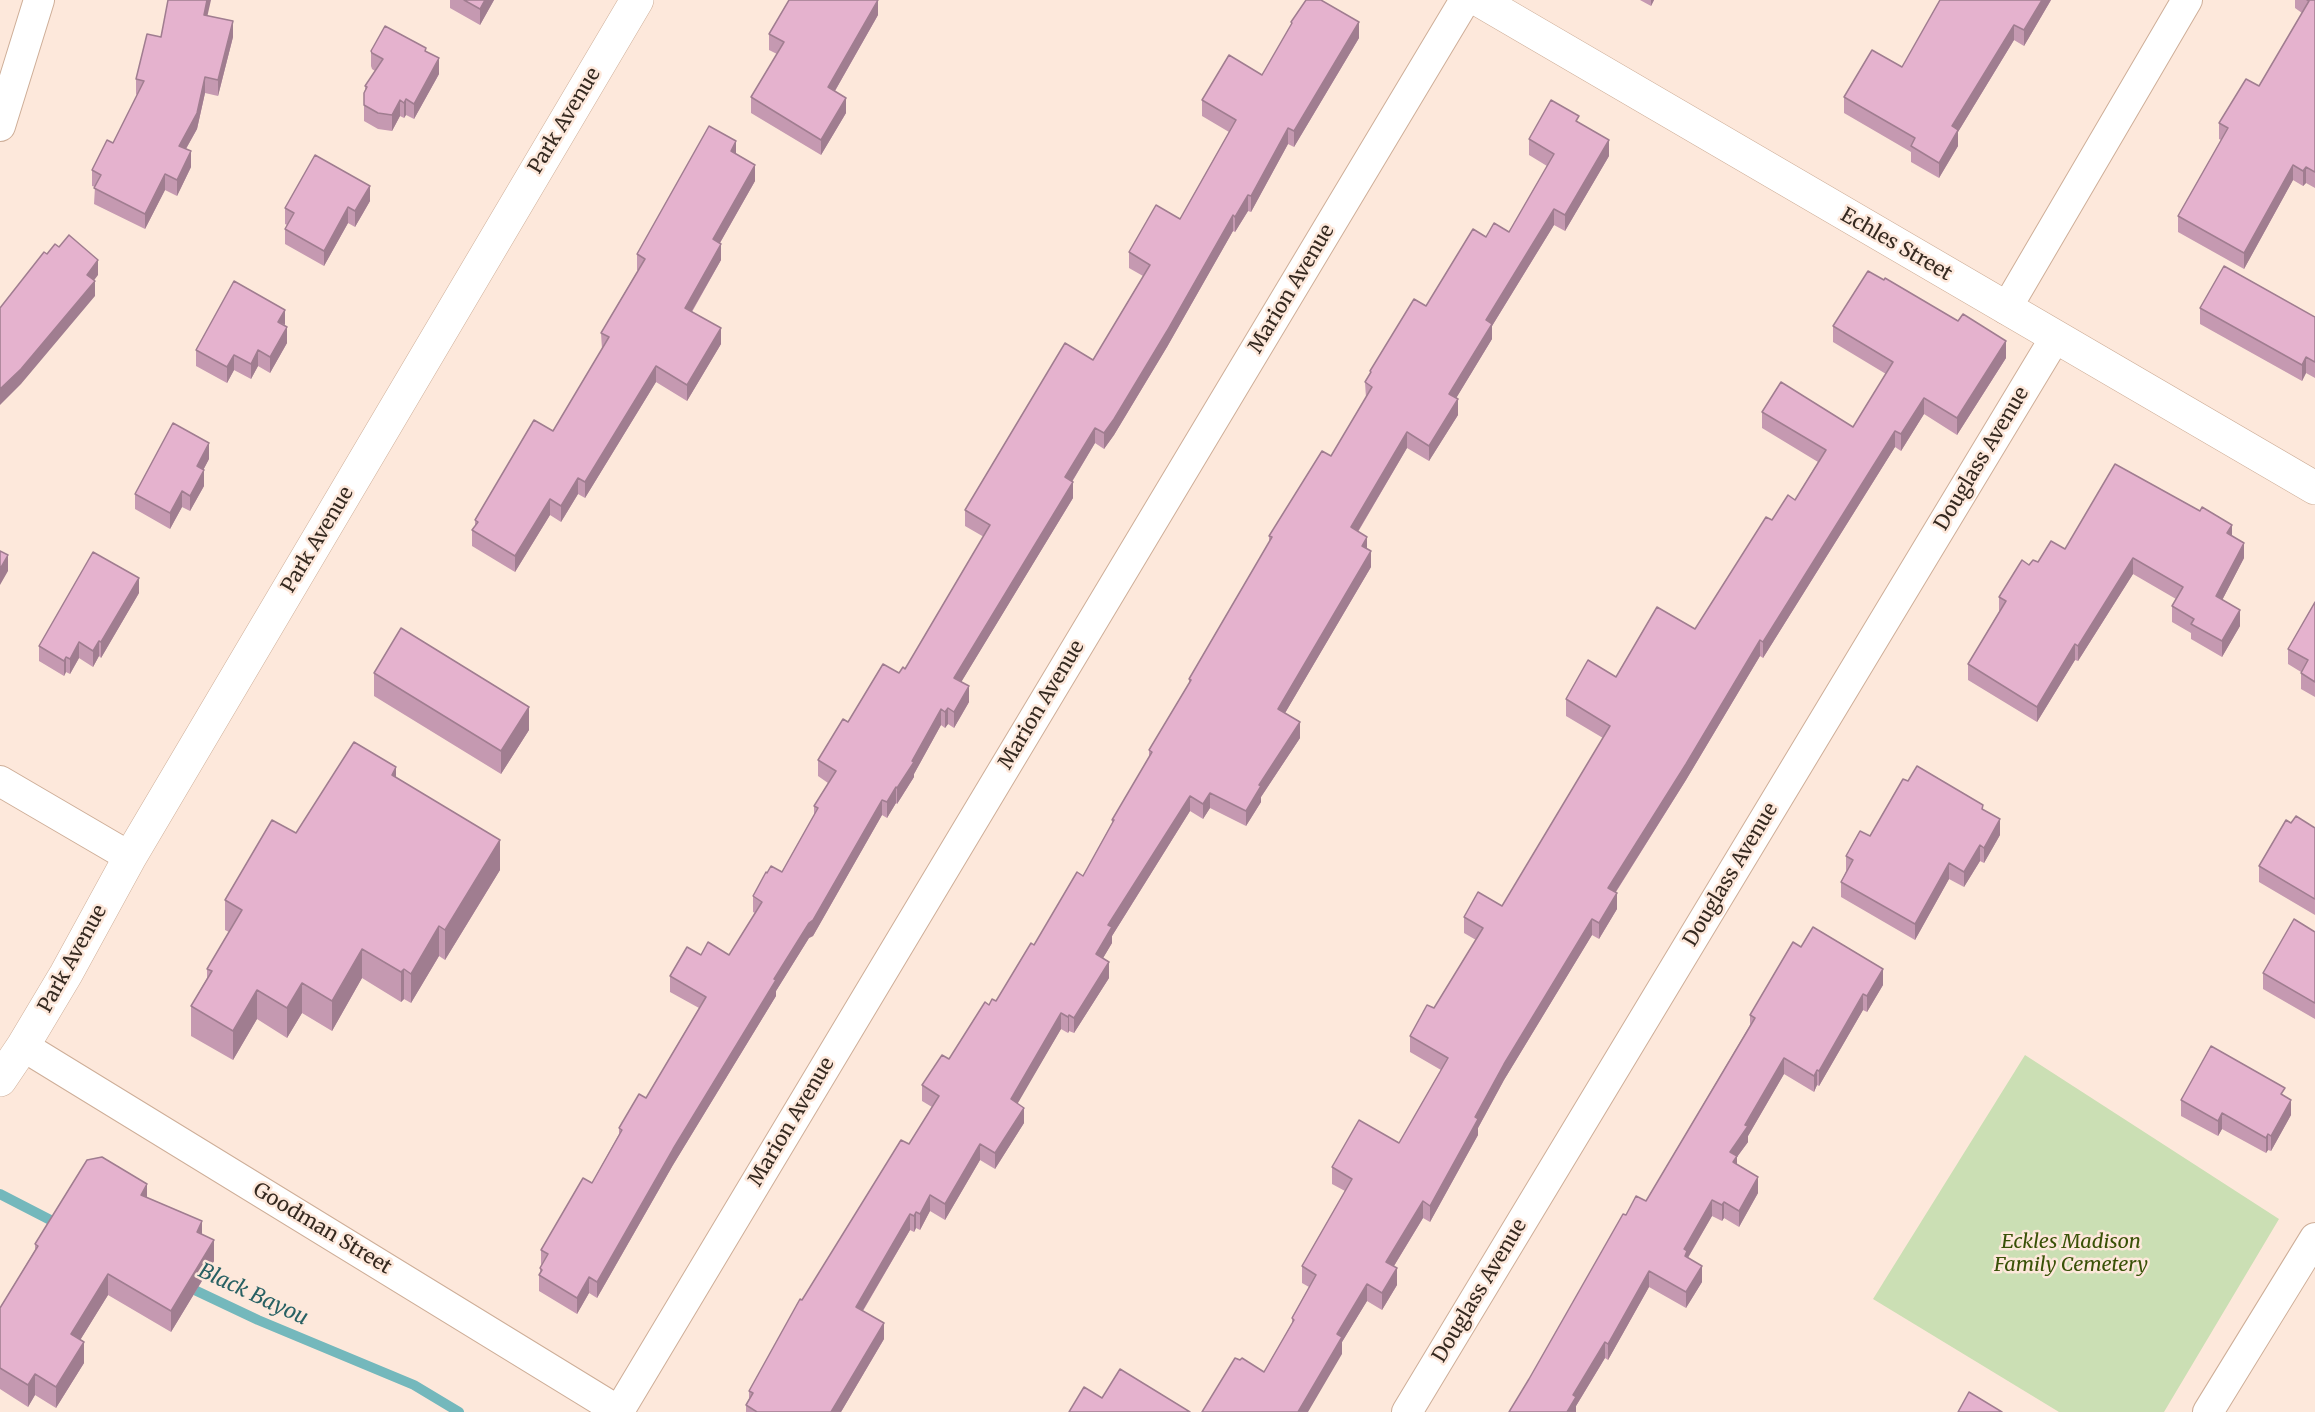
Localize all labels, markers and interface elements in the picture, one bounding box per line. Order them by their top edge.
street label: Park Avenue [524,64,606,178]
street label: Echles Street [1836,204,1956,286]
street label: Marion Avenue [1244,220,1340,358]
street label: Douglass Avenue [1930,383,2034,535]
street label: Park Avenue [277,483,359,597]
street label: Marion Avenue [994,636,1090,774]
street label: Douglass Avenue [1679,799,1783,951]
street label: Park Avenue [34,901,112,1017]
street label: Marion Avenue [744,1053,840,1191]
street label: Goodman Street [248,1178,396,1280]
street label: Douglass Avenue [1428,1215,1532,1367]
park label: Eckles Madison Family Cemetery [1994,1230,2148,1277]
water label: Black Bayou [194,1259,312,1331]

